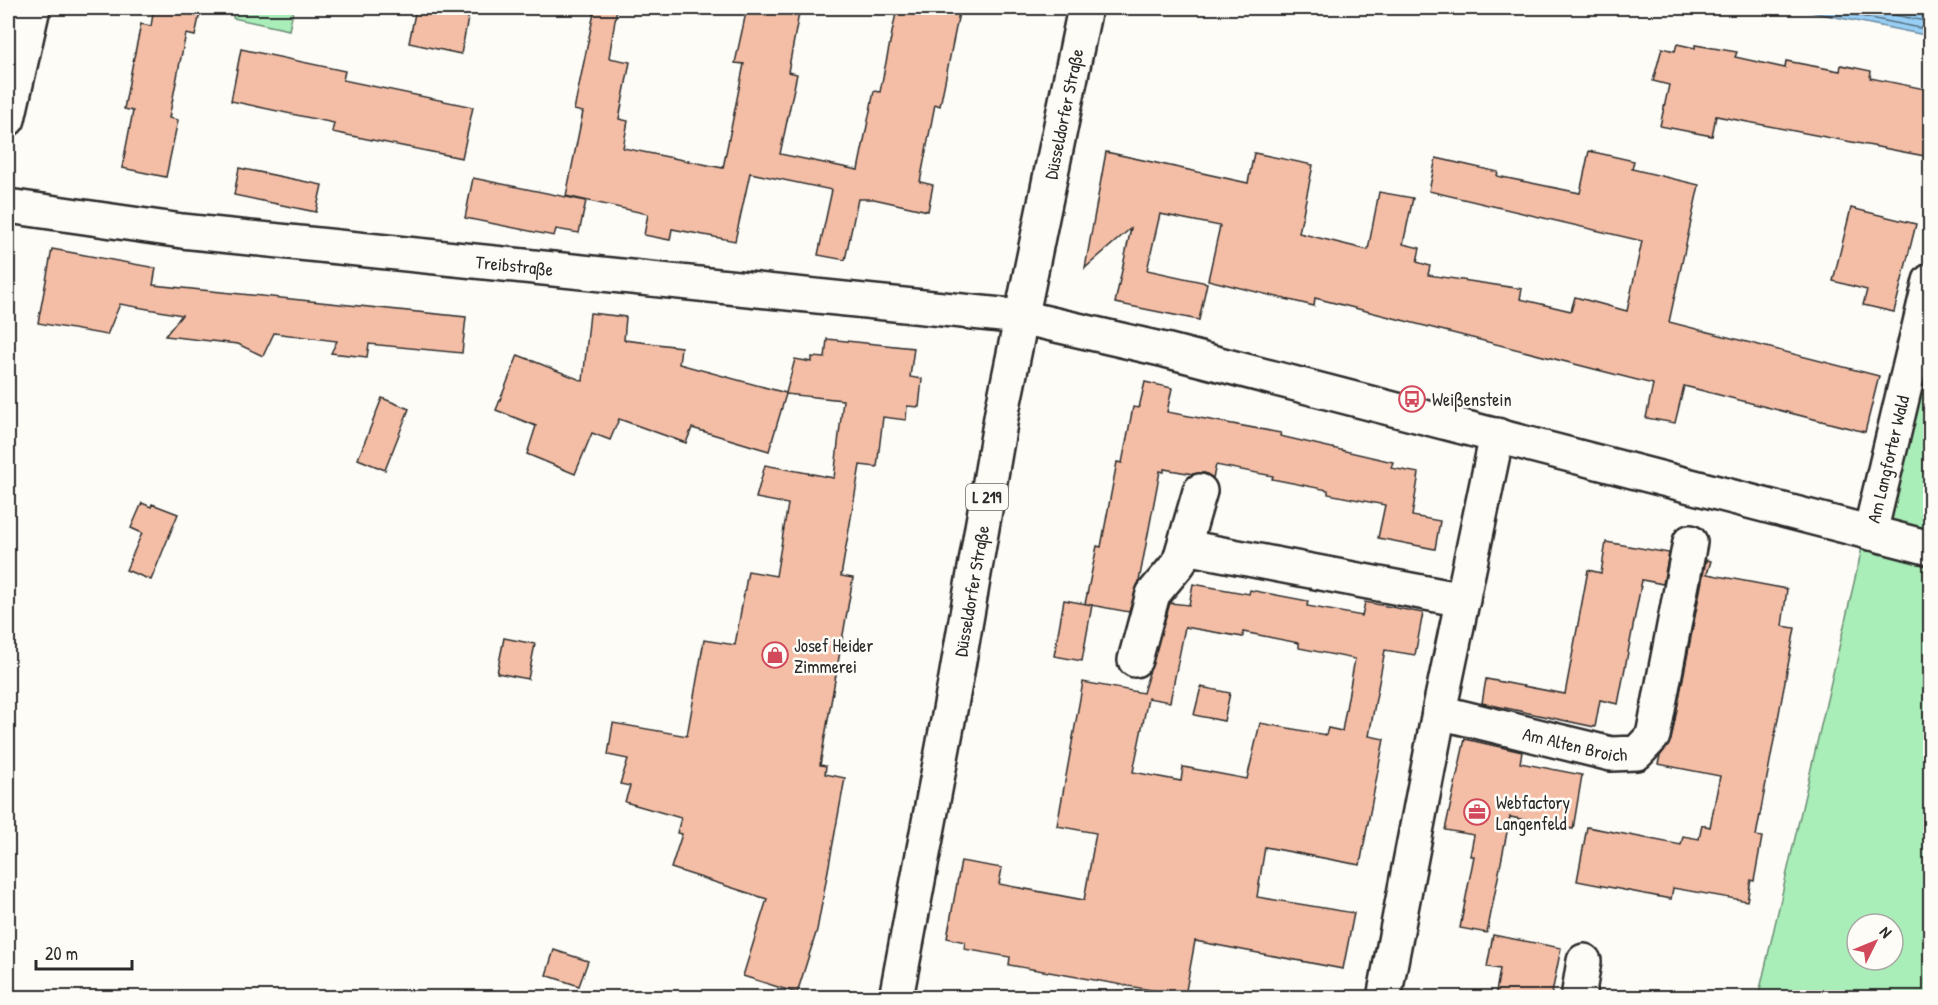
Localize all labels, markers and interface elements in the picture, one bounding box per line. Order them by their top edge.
street label: Düsseldorfer Straße [1038,46,1089,181]
street label: Treibstraße [474,249,554,281]
bus stop icon: Weißenstein [1397,384,1427,414]
place label: Weißenstein [1432,387,1512,412]
street label: Am Langforter Wald [1860,393,1915,525]
road number: L 219 [966,484,1008,510]
street label: Düsseldorfer Straße [947,523,995,658]
place label: Josef Heider Zimmerei [794,633,873,679]
shop icon: Josef Heider Zimmerei [760,640,790,670]
street label: Am Alten Broich [1520,720,1628,767]
place label: Webfactory Langenfeld [1496,790,1571,836]
office icon: Webfactory Langenfeld [1462,797,1492,827]
north arrow [1845,912,1905,972]
text: N [1875,921,1897,943]
scale bar [36,933,132,971]
text: 20 m [45,941,78,966]

